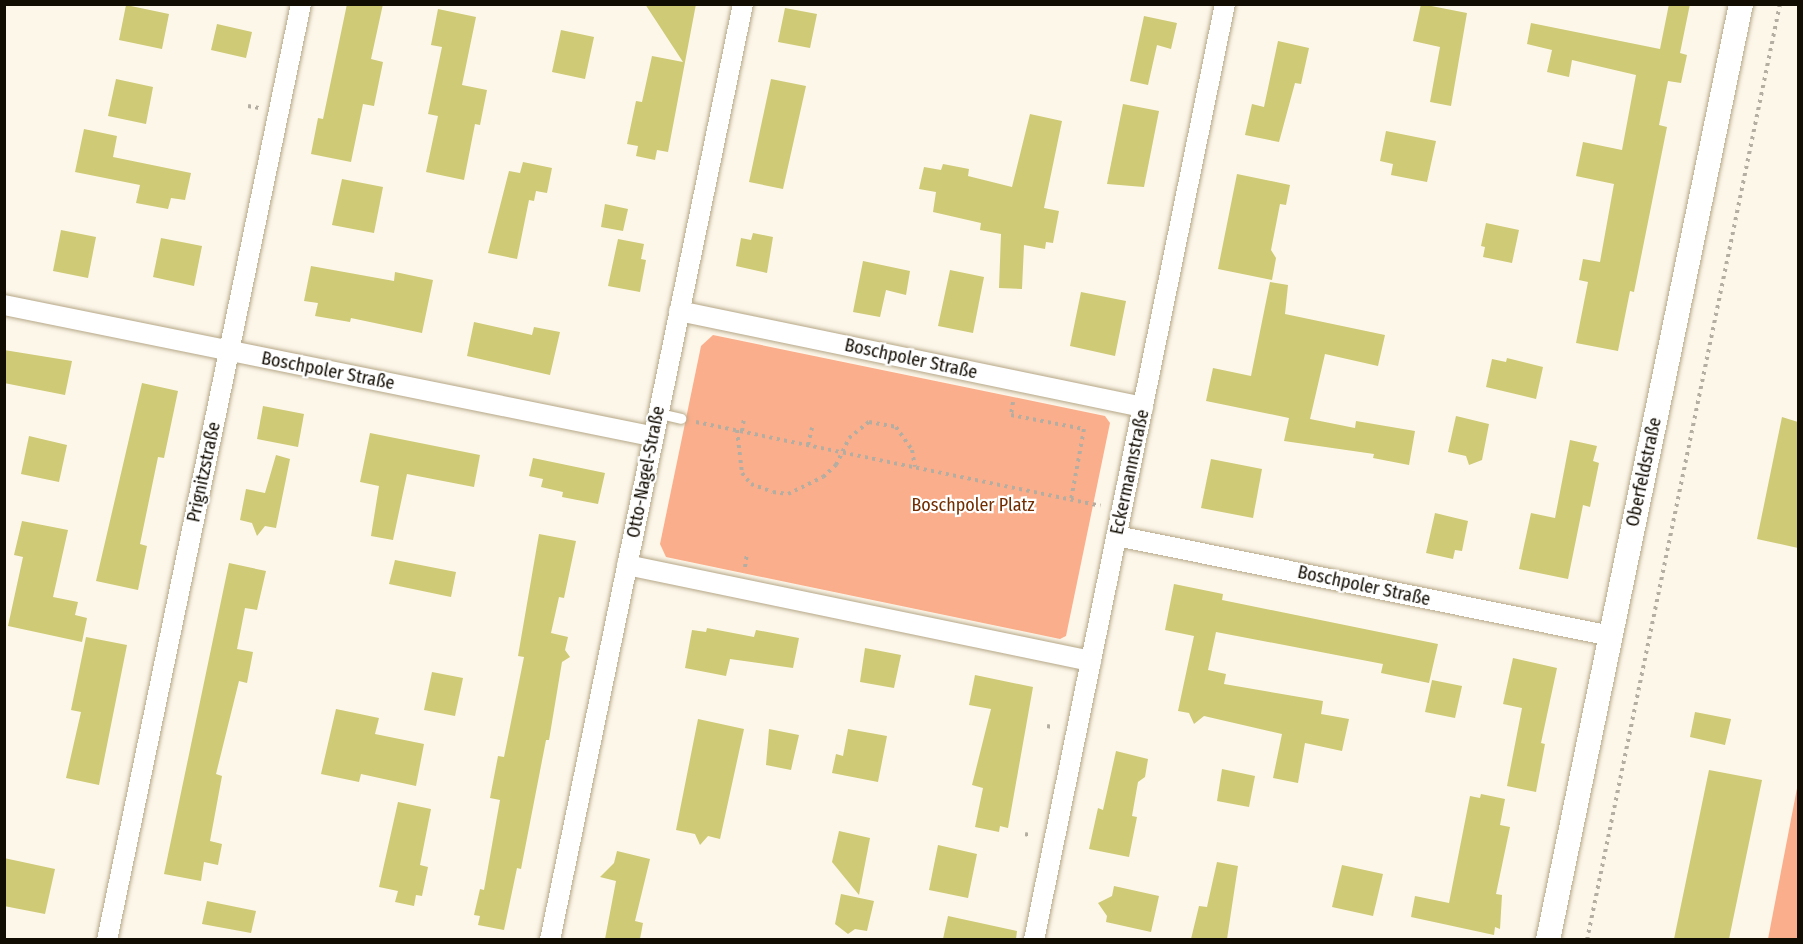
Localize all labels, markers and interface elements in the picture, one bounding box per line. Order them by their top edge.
street label: Boschpoler Straße [843,334,979,384]
street label: Boschpoler Straße [260,348,396,394]
street label: Otto-Nagel-Straße [623,404,669,540]
street label: Eckermannstraße [1106,407,1154,537]
street label: Oberfeldstraße [1622,415,1666,529]
street label: Prignitzstraße [183,420,225,524]
park label: Boschpoler Platz [911,494,1035,516]
street label: Boschpoler Straße [1296,561,1432,611]

